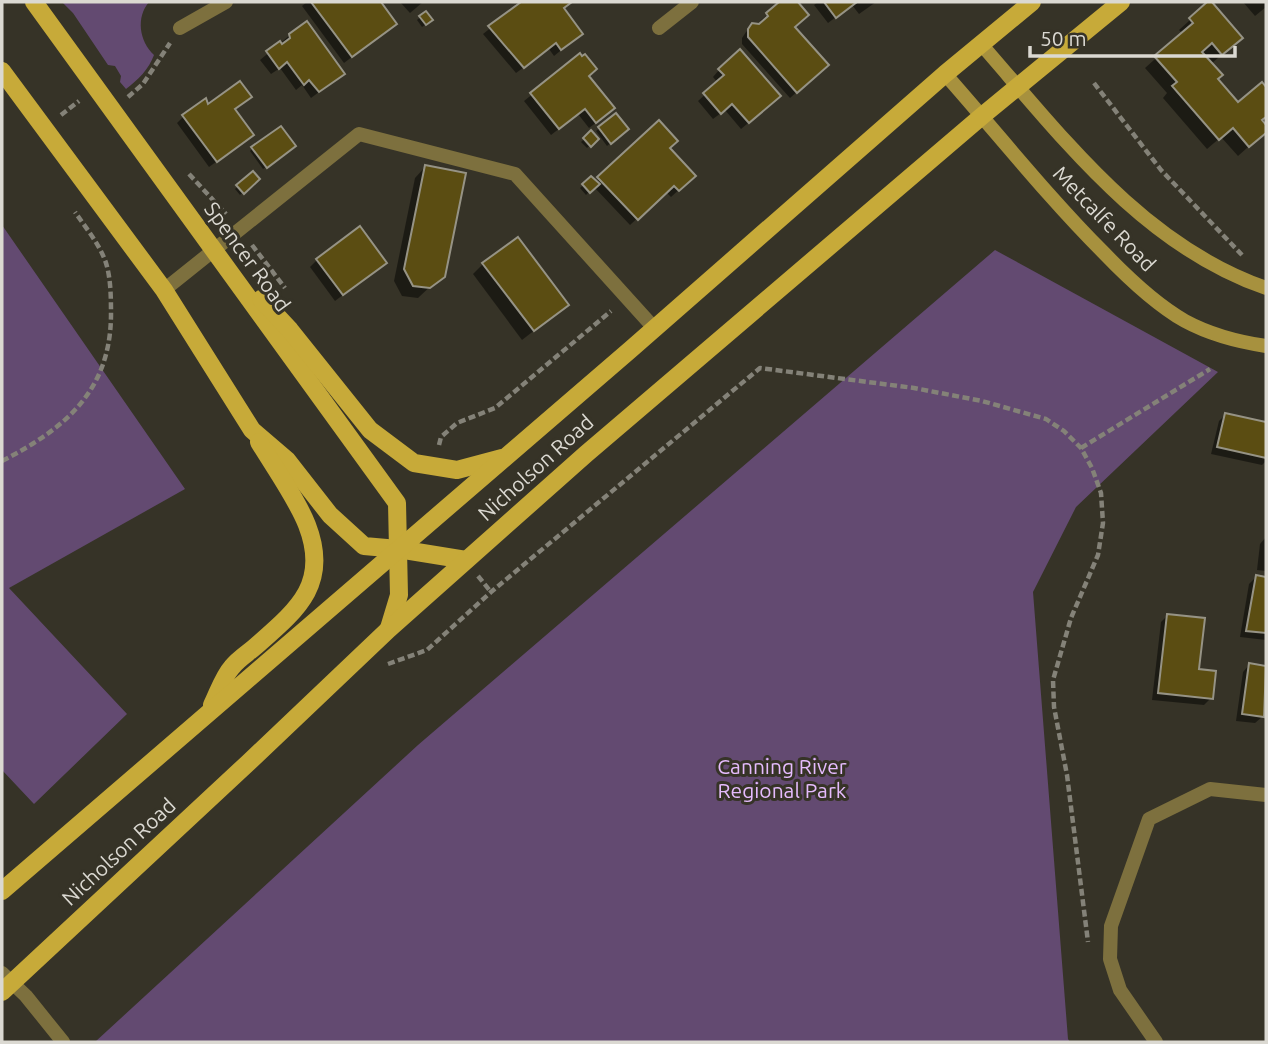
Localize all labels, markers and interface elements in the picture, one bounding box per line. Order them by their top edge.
scale bar [1030,14,1235,58]
text: 50 m [1040,26,1087,50]
street label: Metcalfe Road [1049,161,1161,276]
street label: Spencer Road [200,197,296,316]
street label: Nicholson Road [473,409,598,525]
park label: Canning River Regional Park [717,754,847,802]
street label: Nicholson Road [57,793,180,910]

